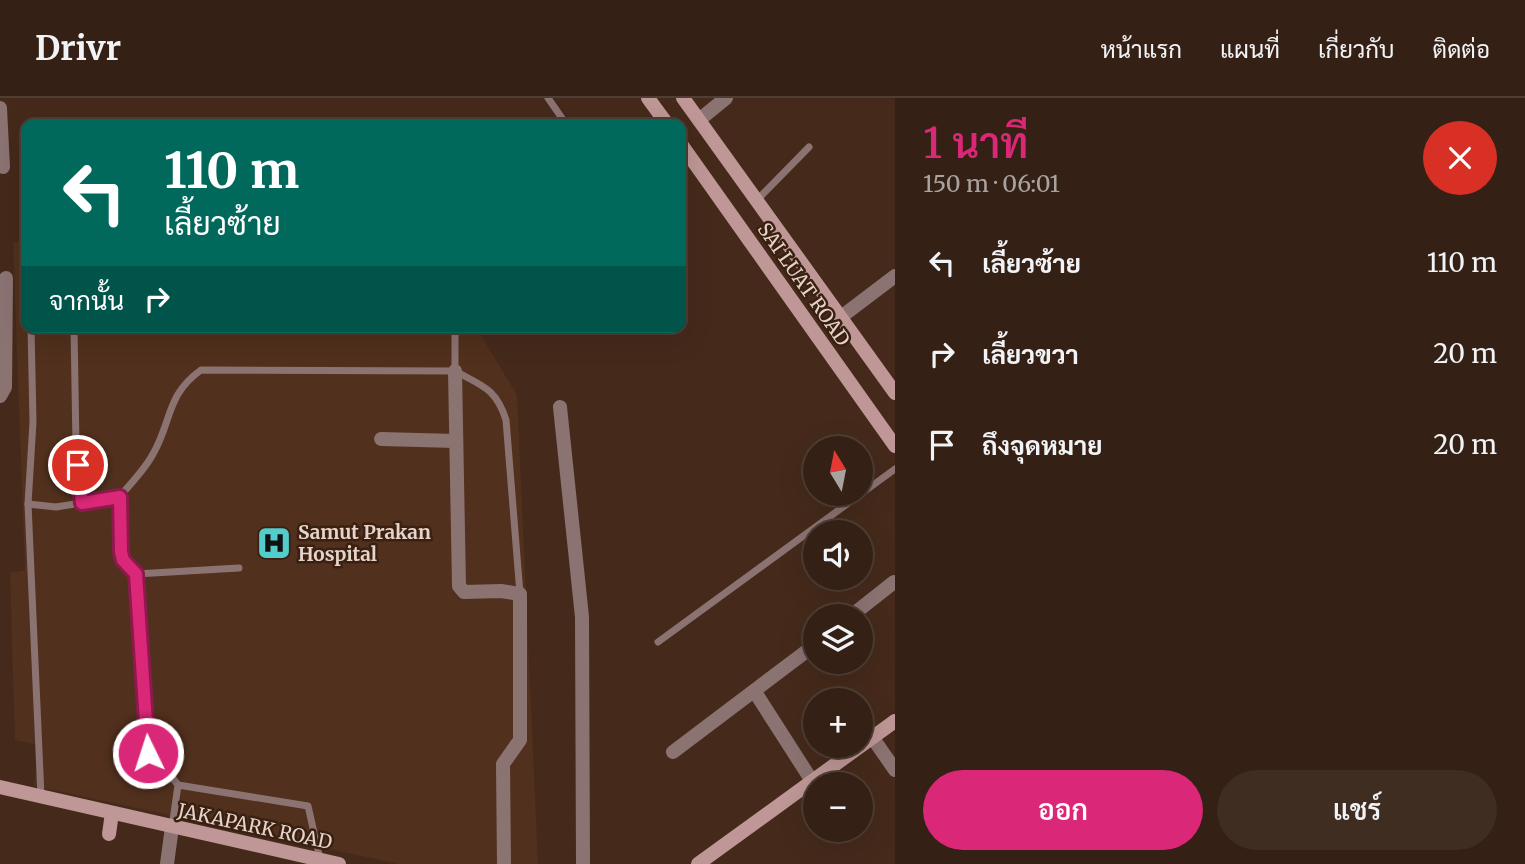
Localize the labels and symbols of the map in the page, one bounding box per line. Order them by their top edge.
street label: SAI LUAT ROAD [753,218,855,350]
pin [48,435,108,495]
north arrow [803,436,873,506]
place label: Samut Prakan Hospital [298,520,431,566]
hospital icon: Samut Prakan Hospital [255,524,293,562]
position arrow [111,716,185,790]
street label: JAKAPARK ROAD [175,798,334,854]

